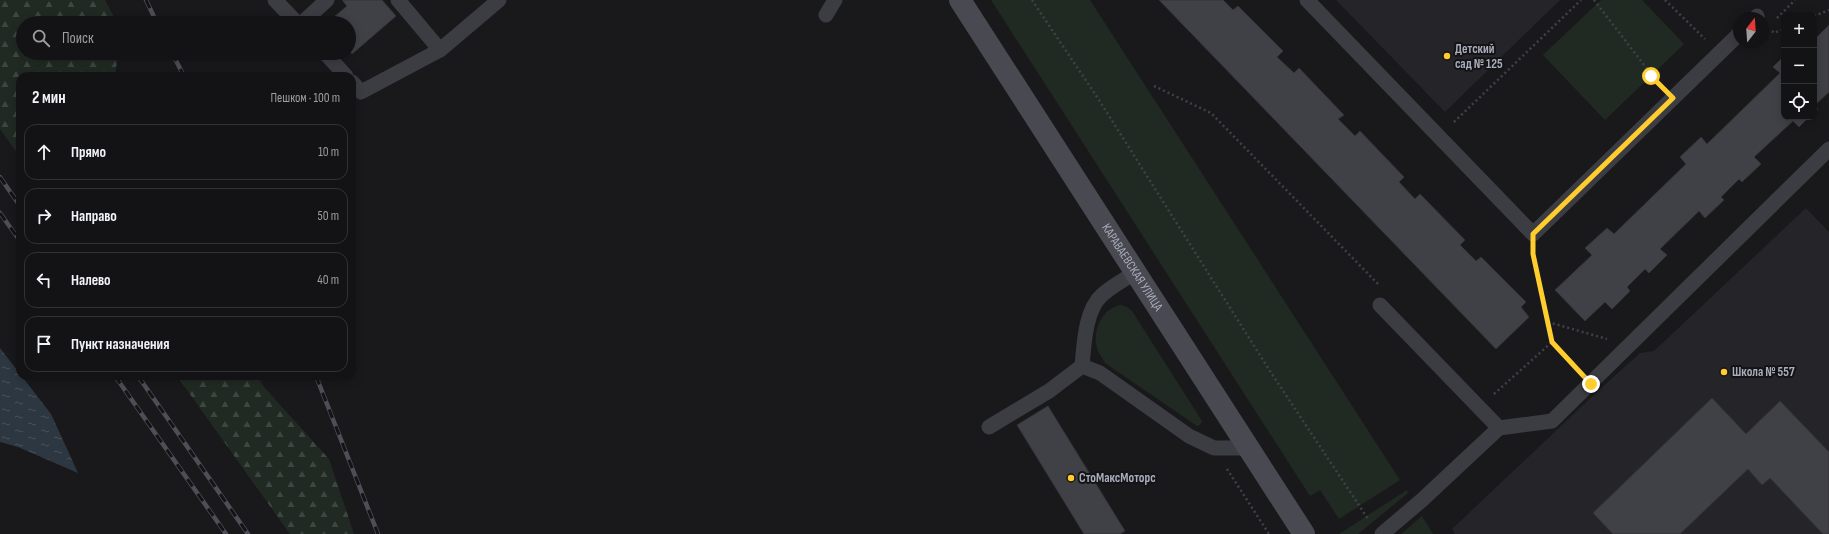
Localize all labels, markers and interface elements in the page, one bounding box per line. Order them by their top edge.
north arrow [1733,12,1769,48]
map controls [1781,12,1817,120]
button: + [1781,12,1817,48]
search box [16,16,356,60]
icon: search [30,27,52,49]
text: Поиск [62,29,94,48]
place label: Детский сад № 125 [1455,41,1503,72]
button: − [1781,48,1817,84]
marker: Детский сад № 125 [1442,51,1452,61]
route start [1642,67,1660,85]
button: locate [1781,84,1817,120]
text: 2 мин [32,88,66,108]
text: Пешком · 100 m [271,90,340,106]
icon: ahead [33,141,55,163]
text: Прямо [71,143,106,162]
text: 10 m [318,144,339,160]
icon: right [33,205,55,227]
text: Направо [71,207,117,226]
text: 50 m [318,208,339,224]
street label: КАРАВАЕВСКАЯ УЛИЦА [1098,221,1167,314]
icon: left [33,269,55,291]
text: Налево [71,271,111,290]
text: 40 m [317,272,339,288]
icon: arrive [33,333,55,355]
text: Пункт назначения [71,335,169,354]
place label: Школа № 557 [1732,364,1795,380]
marker: Школа № 557 [1719,367,1729,377]
route end [1582,375,1600,393]
place label: СтоМаксМоторс [1079,470,1156,486]
marker: СтоМаксМоторс [1066,473,1076,483]

